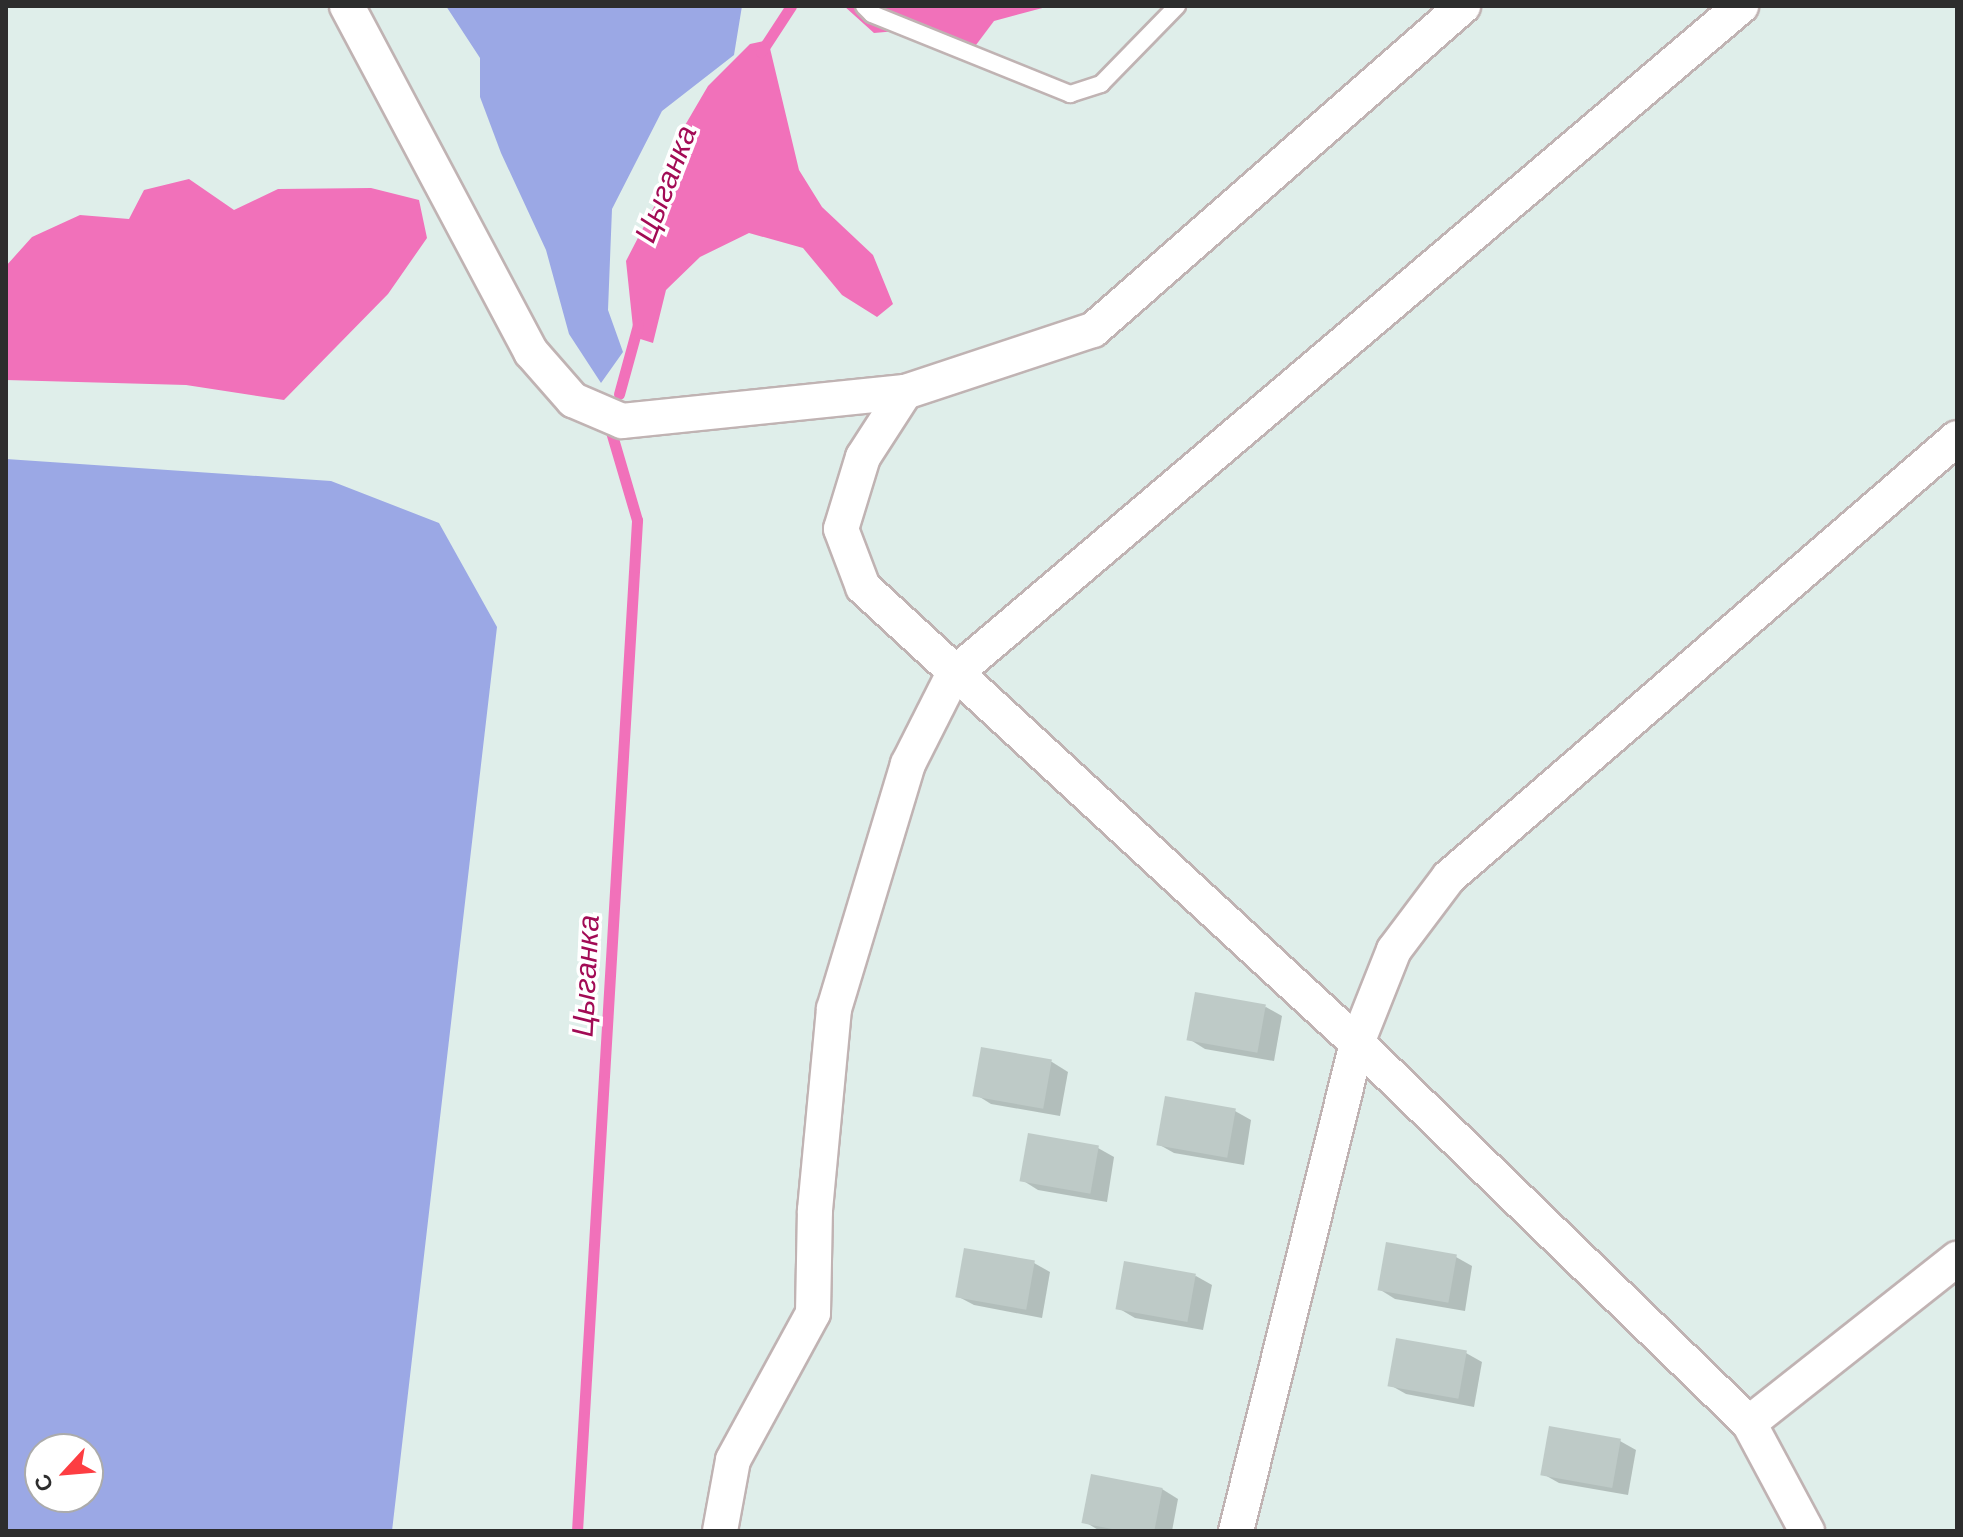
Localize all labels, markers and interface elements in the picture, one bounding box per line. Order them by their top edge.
water label: Цыганка [627,120,705,248]
water label: Цыганка [565,914,607,1038]
north arrow [24,1433,104,1513]
text: С [27,1469,60,1496]

